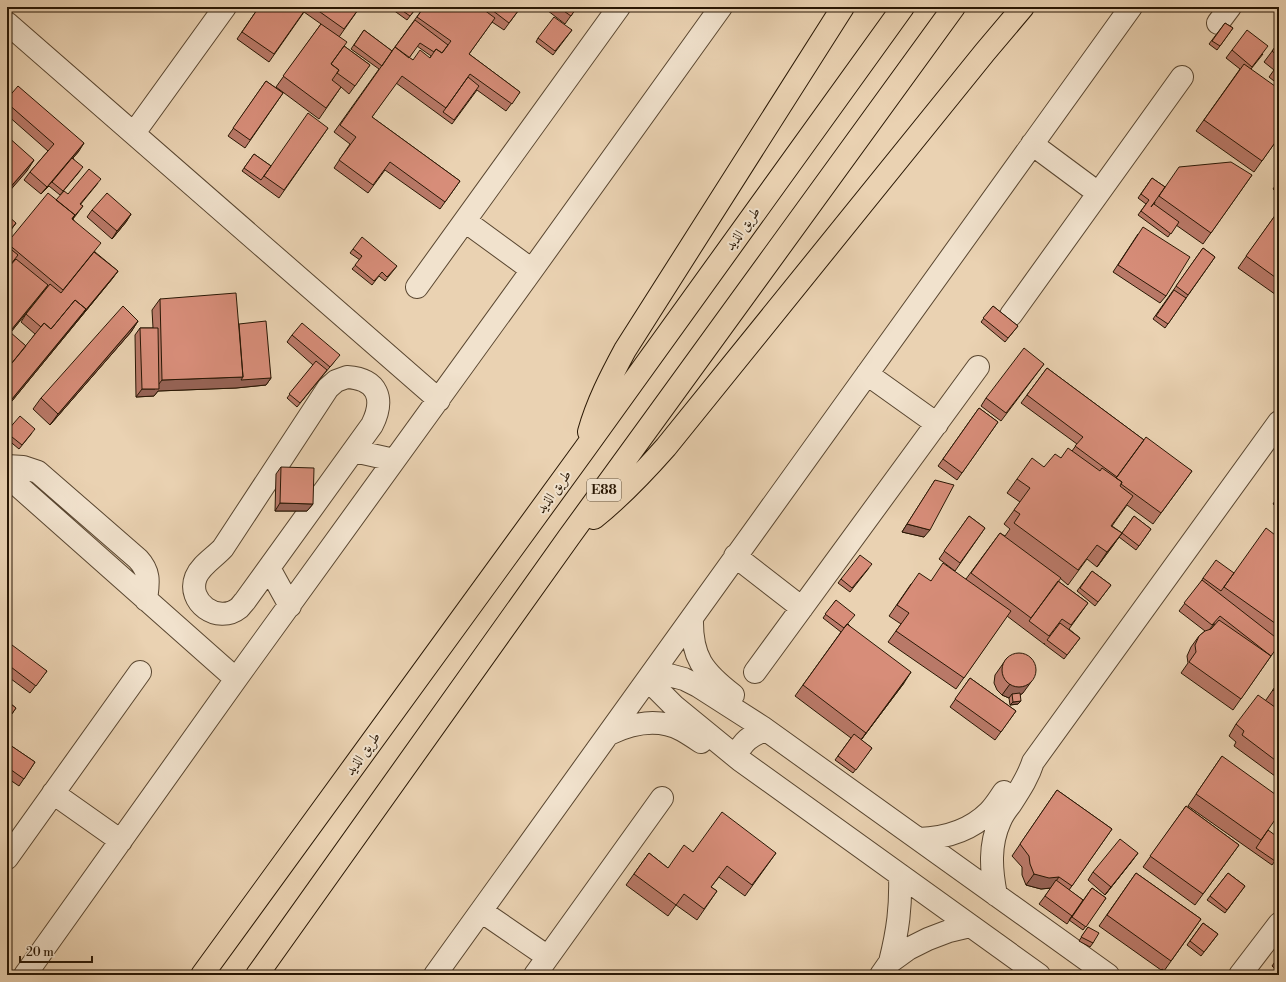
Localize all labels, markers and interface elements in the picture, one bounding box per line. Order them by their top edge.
street label: طريق الذيد [721,204,765,254]
street label: طريق الذيد [532,467,576,517]
road number: E88 [587,479,621,501]
street label: طريق الذيد [341,729,385,779]
scale bar [20,938,92,964]
text: 20 m [26,945,54,960]

